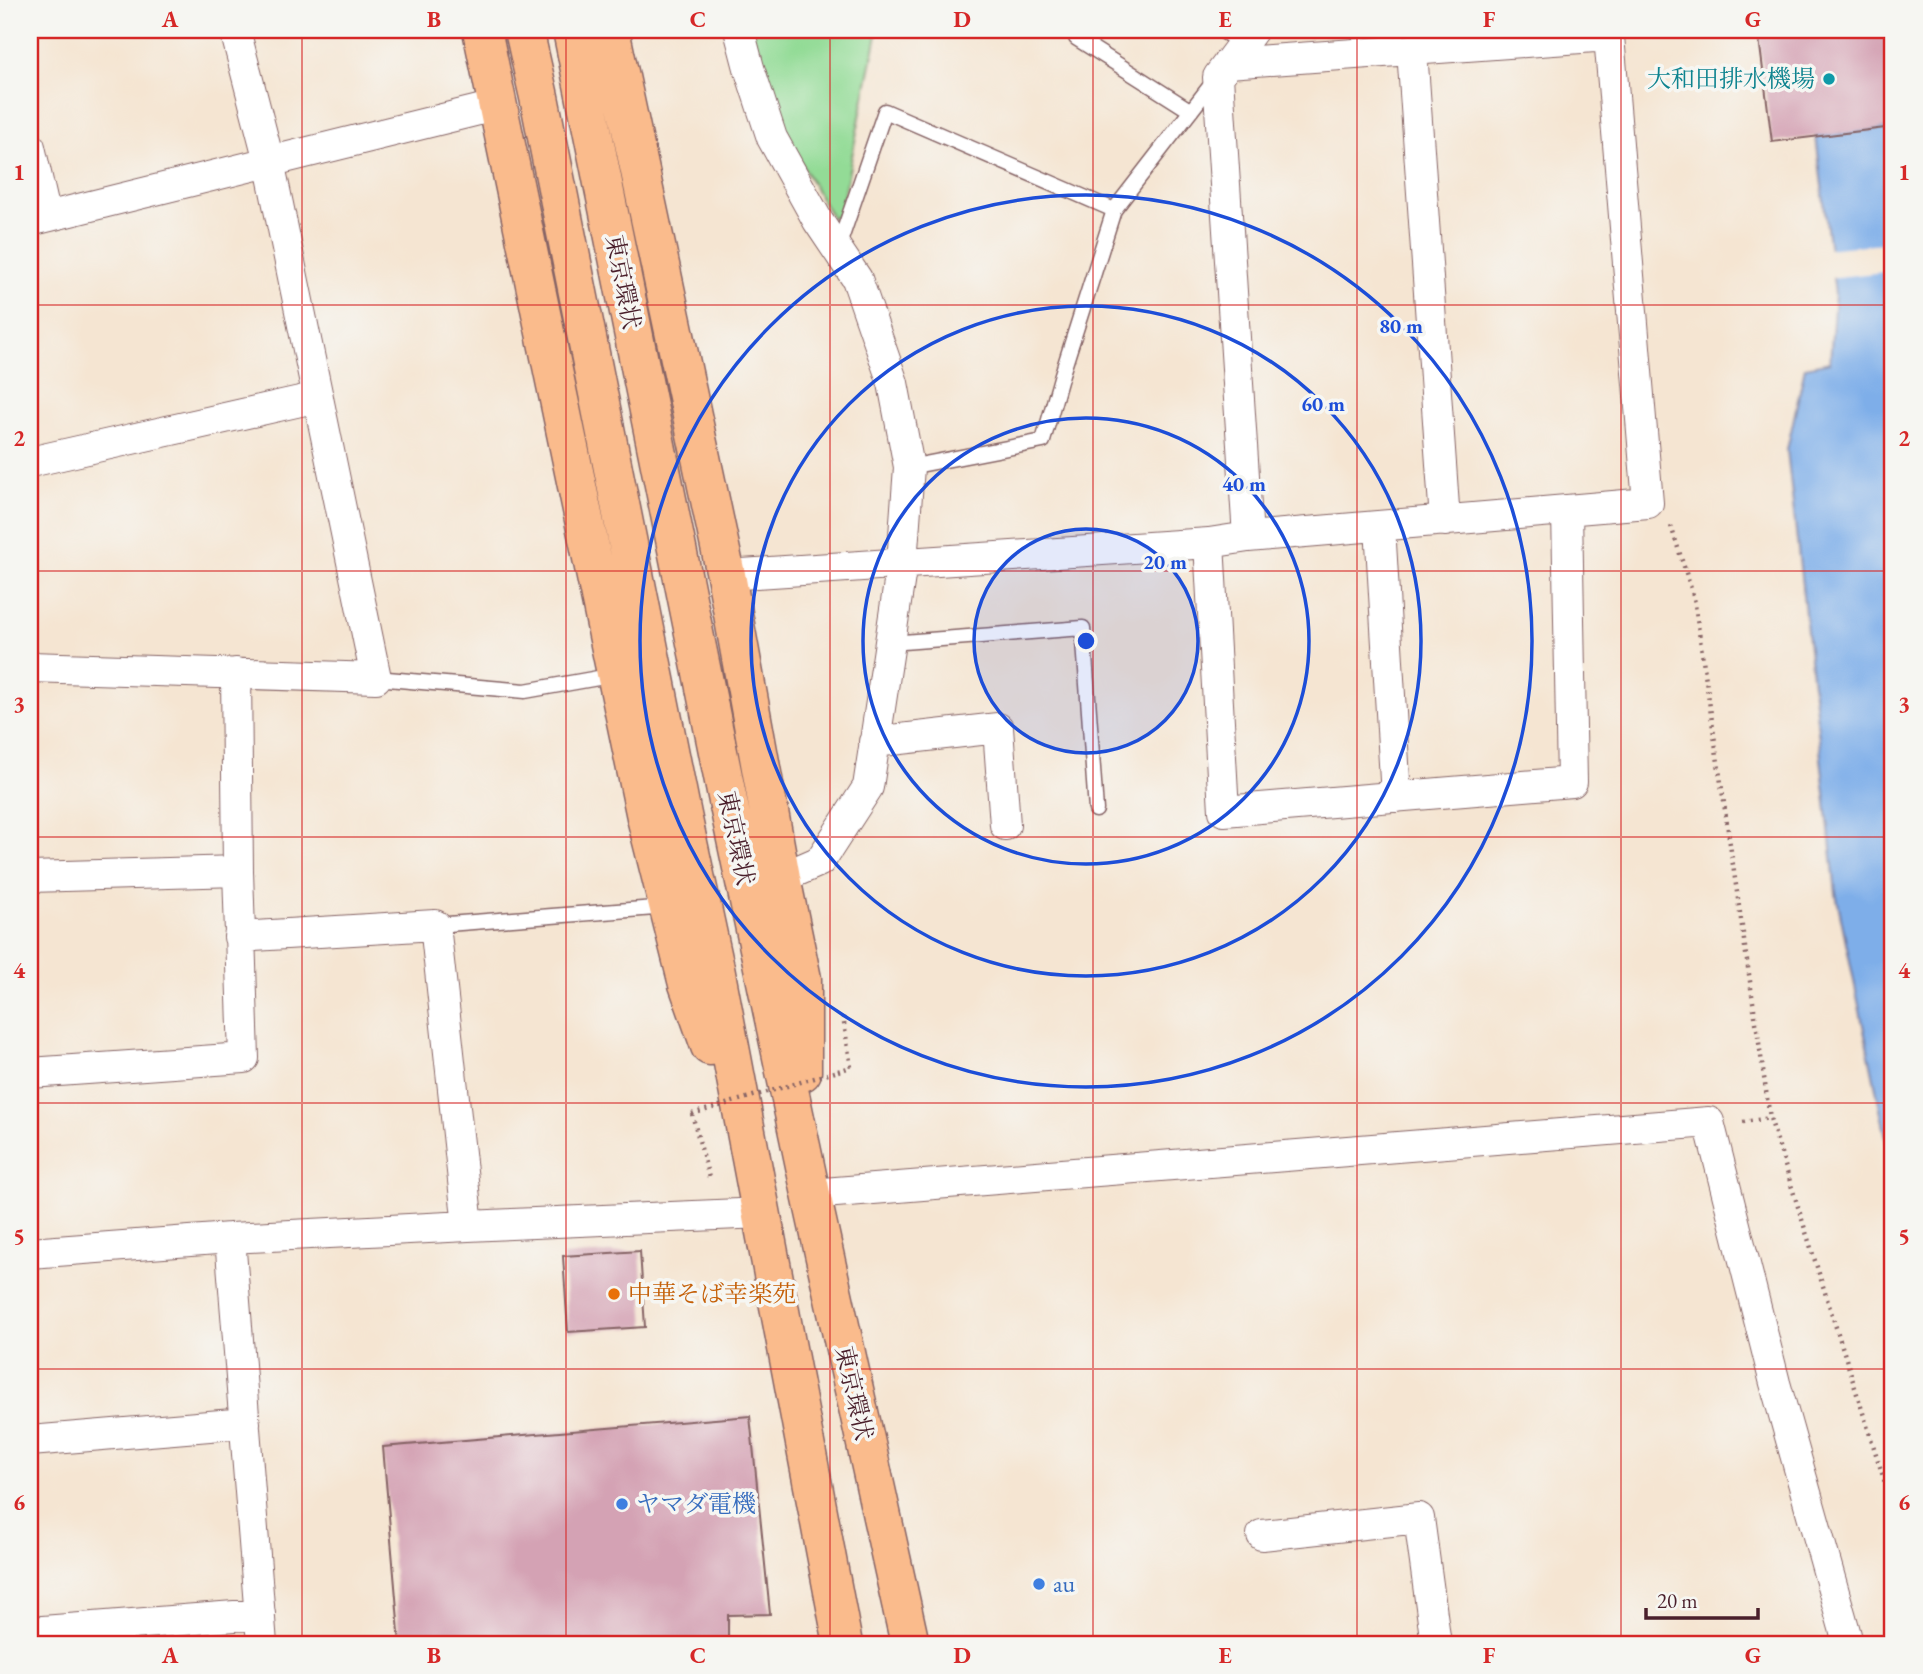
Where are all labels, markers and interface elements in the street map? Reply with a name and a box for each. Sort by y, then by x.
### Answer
text: A [161,4,179,34]
text: B [427,4,441,34]
text: C [690,4,706,34]
text: D [953,4,971,34]
text: E [1218,4,1232,34]
text: F [1483,4,1496,34]
text: G [1745,4,1761,34]
place label: 大和田排水機場 [1647,63,1815,94]
marker: 大和田排水機場 [1821,71,1837,87]
text: 1 [13,157,25,187]
text: 1 [1898,157,1910,187]
street label: 東京環状 [599,232,648,332]
text: 80 m [1379,312,1423,339]
text: 60 m [1301,390,1345,417]
text: 2 [13,423,25,453]
text: 2 [1898,423,1910,453]
text: 40 m [1222,470,1266,497]
text: 20 m [1143,548,1187,575]
centre of rings [1074,629,1098,653]
text: 3 [13,689,25,719]
text: 3 [1898,689,1910,719]
street label: 東京環状 [711,788,762,888]
text: 4 [13,955,26,985]
text: 4 [1898,955,1911,985]
text: 5 [13,1221,25,1251]
text: 5 [1898,1221,1910,1251]
place label: 中華そば幸楽苑 [628,1278,796,1309]
marker: 中華そば幸楽苑 [606,1286,622,1302]
street label: 東京環状 [829,1343,880,1443]
text: 6 [13,1487,25,1517]
text: 6 [1898,1487,1910,1517]
place label: ヤマダ電機 [636,1488,756,1519]
marker: ヤマダ電機 [614,1496,630,1512]
place label: au [1053,1568,1076,1599]
marker: au [1031,1576,1047,1592]
scale bar [1646,1576,1758,1620]
text: 20 m [1657,1587,1698,1614]
text: A [161,1640,179,1670]
text: B [427,1640,441,1670]
text: C [690,1640,706,1670]
text: D [953,1640,971,1670]
text: E [1218,1640,1232,1670]
text: F [1483,1640,1496,1670]
text: G [1745,1640,1761,1670]

